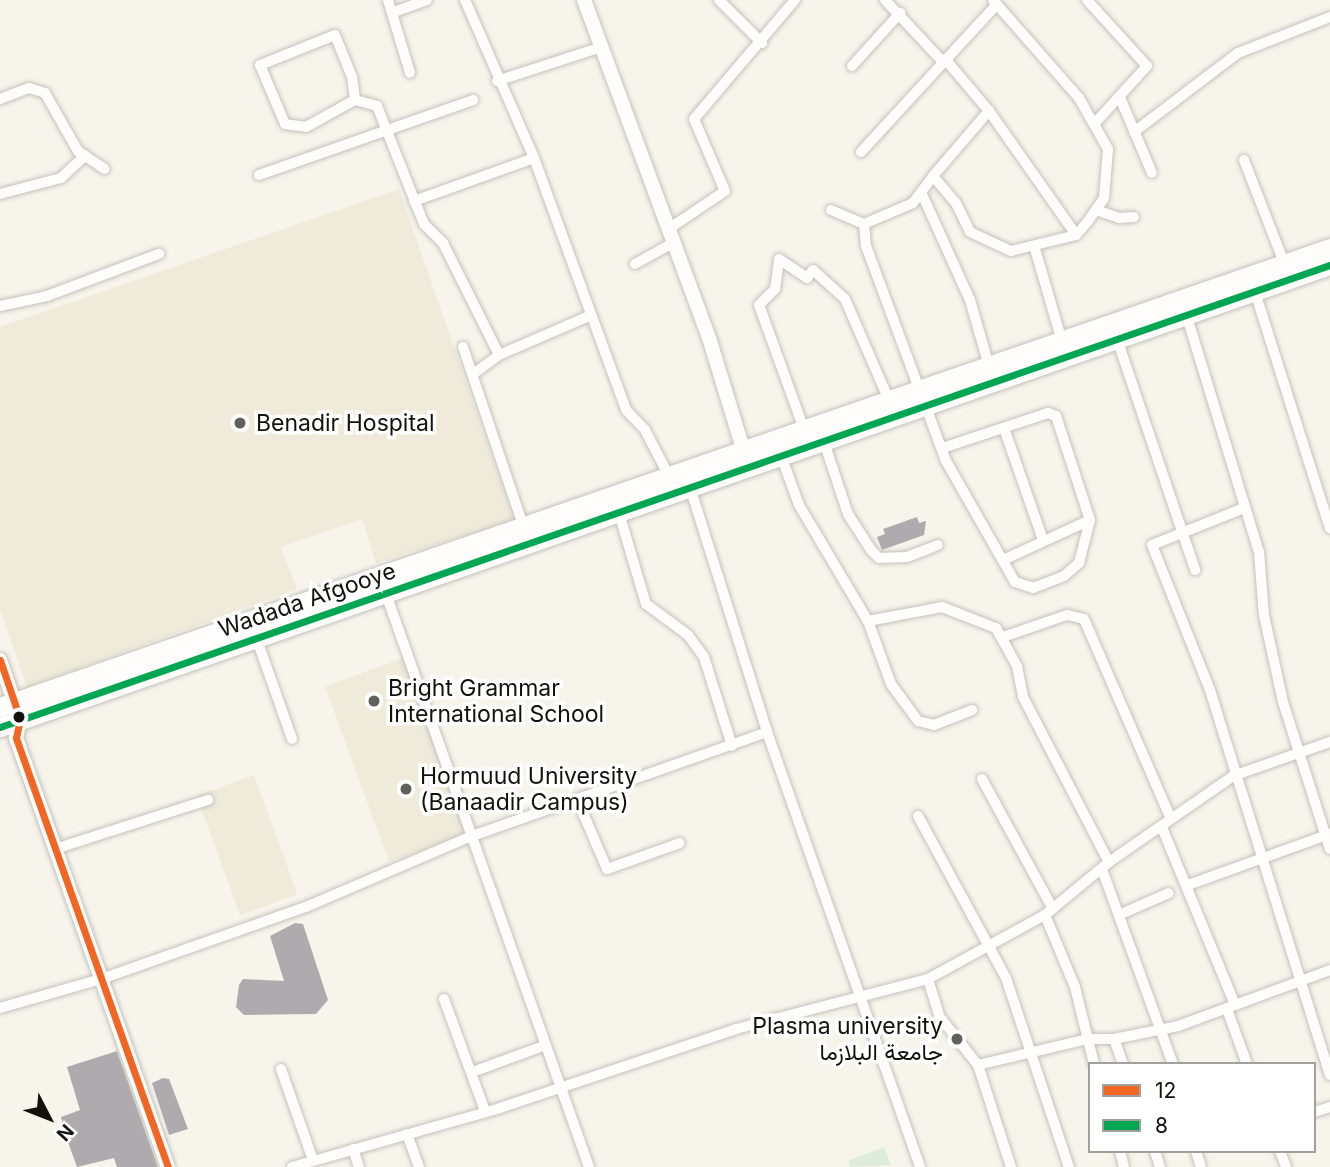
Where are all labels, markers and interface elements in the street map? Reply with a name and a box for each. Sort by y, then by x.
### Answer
place label: Benadir Hospital [256,409,435,437]
marker: Benadir Hospital [230,413,250,433]
street label: Wadada Afgooye [215,557,399,643]
place label: Bright Grammar International School [388,674,604,728]
marker: Bright Grammar International School [366,693,382,709]
unlabelled marker [12,710,26,724]
place label: Hormuud University (Banaadir Campus) [420,762,637,816]
marker: Hormuud University (Banaadir Campus) [398,781,414,797]
place label: Plasma university جامعة البلازما [752,1012,943,1066]
marker: Plasma university جامعة البلازما [949,1031,965,1047]
legend [1088,1062,1316,1153]
text: 12 [1155,1078,1176,1103]
north arrow [14,1083,84,1153]
text: 8 [1155,1113,1168,1138]
text: N [52,1119,78,1145]

